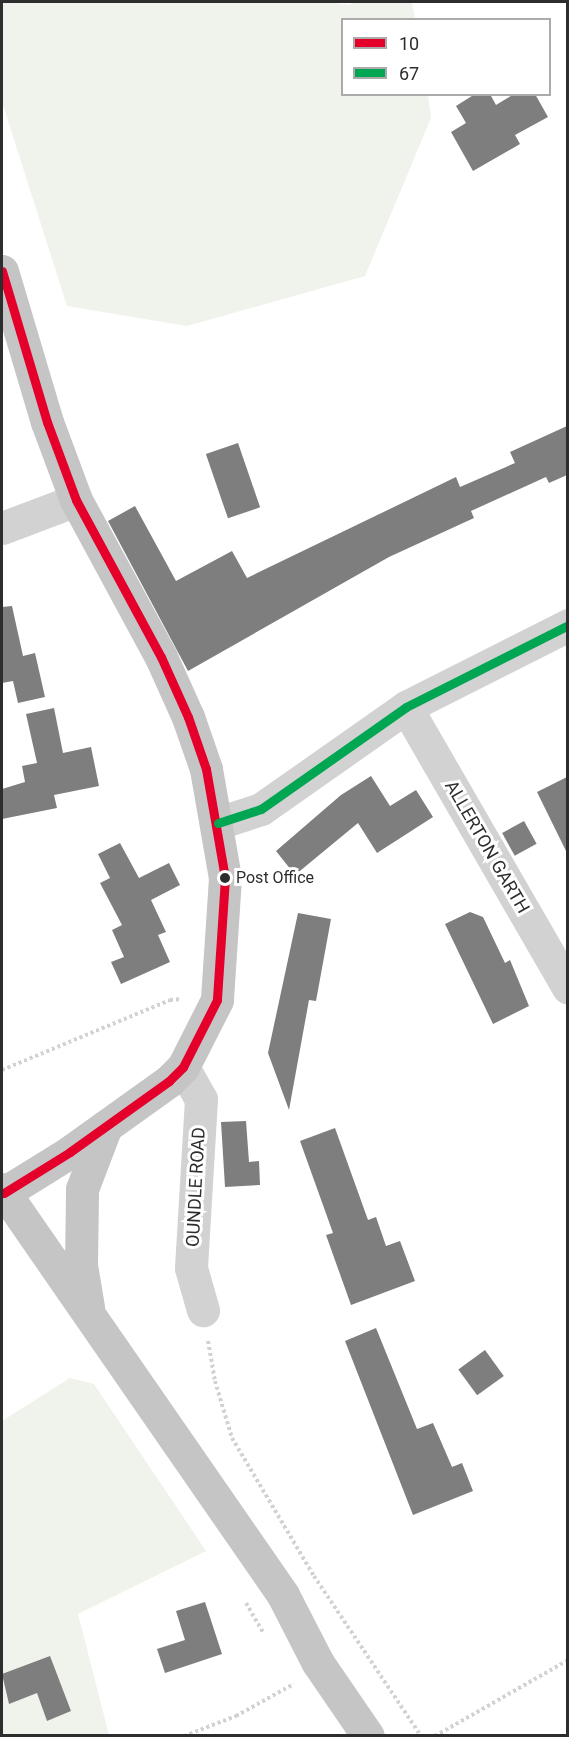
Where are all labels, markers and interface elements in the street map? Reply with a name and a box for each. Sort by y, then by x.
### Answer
legend [341,18,551,96]
text: 10 [399,33,419,54]
text: 67 [399,63,419,84]
street label: ALLERTON GARTH [440,777,534,917]
place label: Post Office [236,868,314,888]
marker: Post Office [219,872,231,884]
street label: OUNDLE ROAD [182,1127,210,1247]

